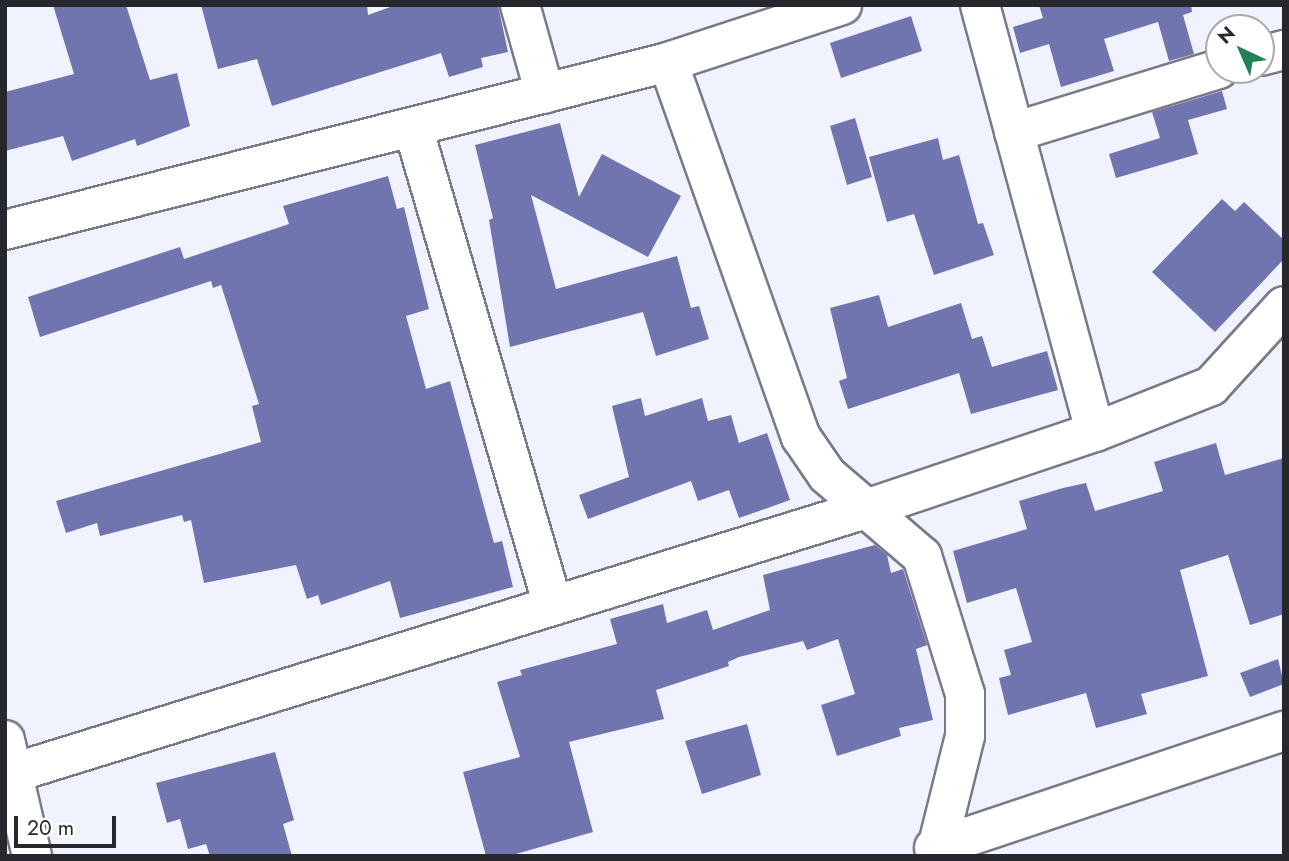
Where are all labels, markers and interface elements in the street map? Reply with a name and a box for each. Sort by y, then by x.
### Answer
north arrow [1205,14,1275,84]
text: N [1212,20,1241,50]
scale bar [18,802,119,846]
text: 20 m [27,813,74,843]

